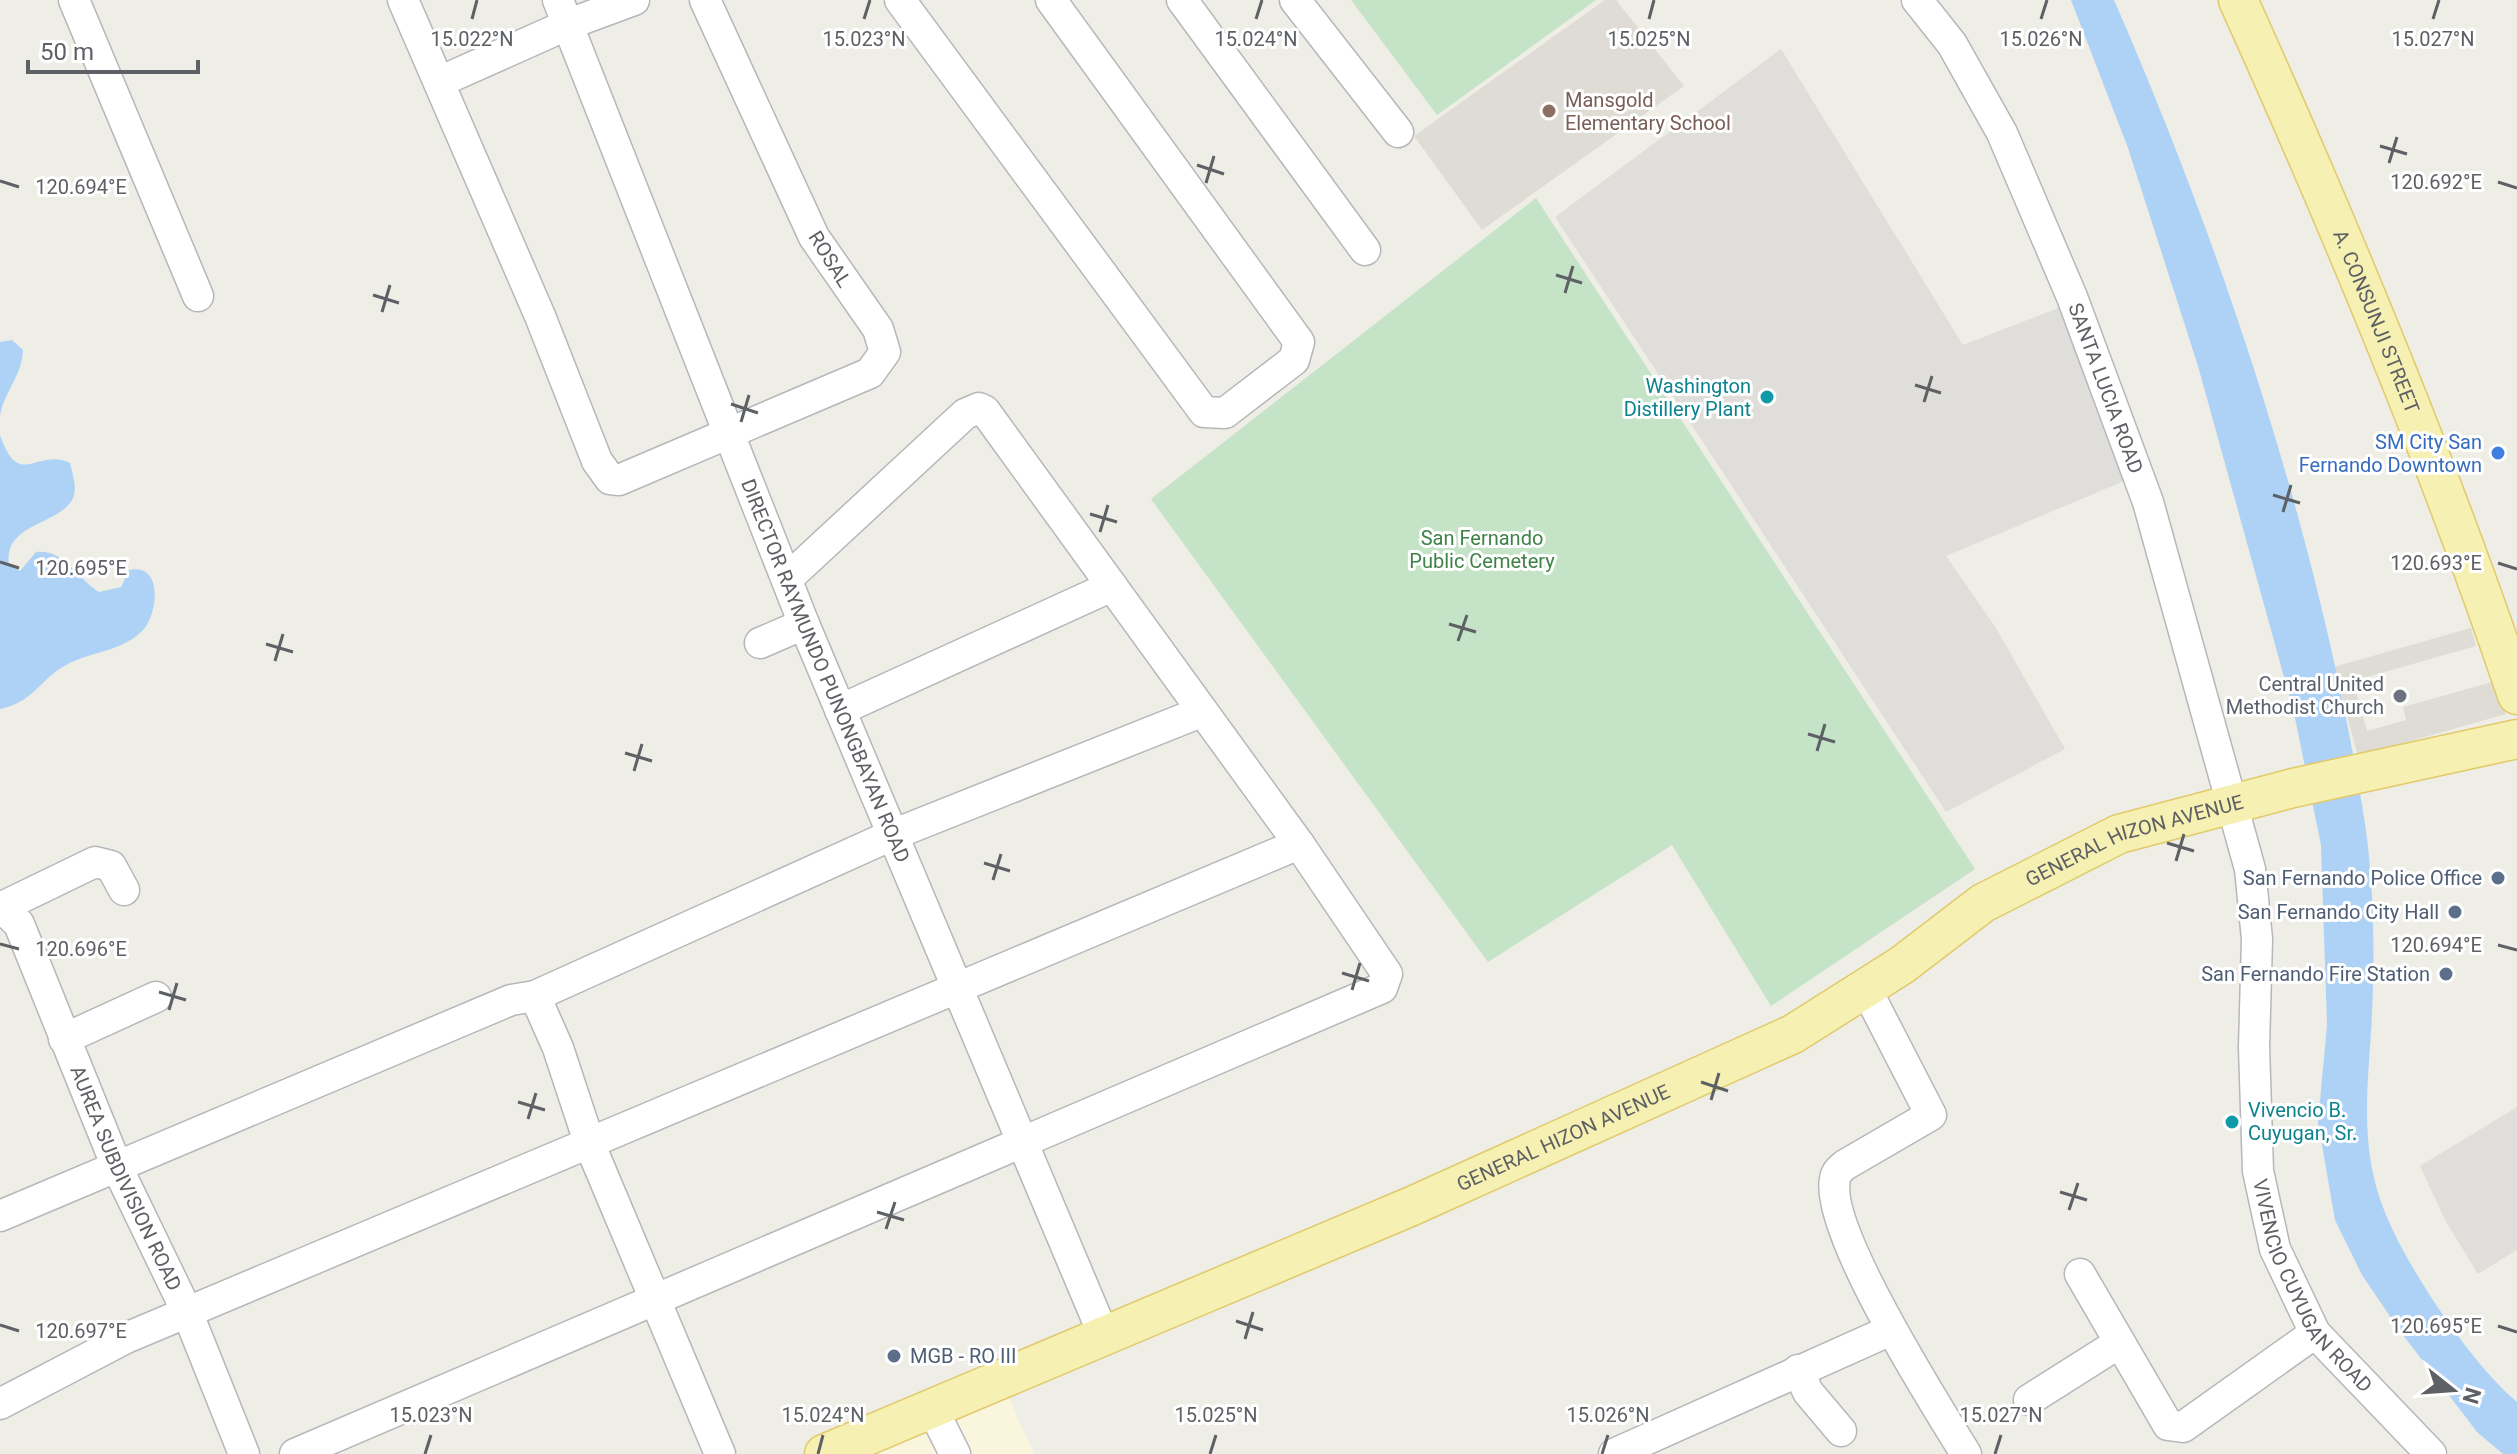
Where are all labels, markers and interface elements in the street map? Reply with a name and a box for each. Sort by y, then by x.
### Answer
scale bar [28,24,198,74]
text: 15.022°N [430,27,514,51]
text: 15.023°N [822,27,906,51]
text: 15.024°N [1214,27,1298,51]
text: 15.025°N [1607,27,1691,51]
text: 15.026°N [1999,27,2083,51]
text: 15.027°N [2391,27,2475,51]
text: 50 m [40,38,94,66]
place label: Mansgold Elementary School [1565,88,1731,135]
marker: Mansgold Elementary School [1540,102,1558,120]
text: 120.692°E [2390,170,2482,194]
text: 120.694°E [35,175,127,199]
street label: ROSAL [803,226,857,292]
street label: A. CONSUNJI STREET [2328,226,2425,417]
street label: SANTA LUCIA ROAD [2063,300,2148,477]
place label: Washington Distillery Plant [1624,374,1751,421]
marker: Washington Distillery Plant [1758,388,1776,406]
place label: SM City San Fernando Downtown [2299,430,2482,477]
marker: SM City San Fernando Downtown [2489,444,2507,462]
street label: DIRECTOR RAYMUNDO PUNONGBAYAN ROAD [736,475,915,866]
park label: San Fernando Public Cemetery [1409,526,1555,573]
text: 120.693°E [2390,551,2482,575]
text: 120.695°E [35,556,127,580]
place label: Central United Methodist Church [2226,672,2384,719]
marker: Central United Methodist Church [2391,687,2409,705]
street label: GENERAL HIZON AVENUE [2021,790,2246,891]
place label: San Fernando Police Office [2243,866,2482,890]
marker: San Fernando Police Office [2489,869,2507,887]
place label: San Fernando City Hall [2238,900,2439,924]
marker: San Fernando City Hall [2446,903,2464,921]
text: 120.694°E [2390,933,2482,957]
text: 120.696°E [35,937,127,961]
place label: San Fernando Fire Station [2201,962,2430,986]
marker: San Fernando Fire Station [2437,965,2455,983]
street label: AUREA SUBDIVISION ROAD [65,1062,187,1295]
street label: GENERAL HIZON AVENUE [1453,1079,1673,1196]
place label: Vivencio B. Cuyugan, Sr. [2248,1098,2357,1145]
marker: Vivencio B. Cuyugan, Sr. [2223,1113,2241,1131]
street label: VIVENCIO CUYUGAN ROAD [2248,1177,2377,1397]
text: 120.695°E [2390,1314,2482,1338]
text: 120.697°E [35,1319,127,1343]
place label: MGB - RO III [910,1344,1016,1368]
marker: MGB - RO III [885,1347,903,1365]
north arrow [2413,1350,2493,1430]
text: N [2457,1385,2486,1407]
text: 15.023°N [389,1403,473,1427]
text: 15.024°N [781,1403,865,1427]
text: 15.025°N [1174,1403,1258,1427]
text: 15.026°N [1566,1403,1650,1427]
text: 15.027°N [1959,1403,2043,1427]

